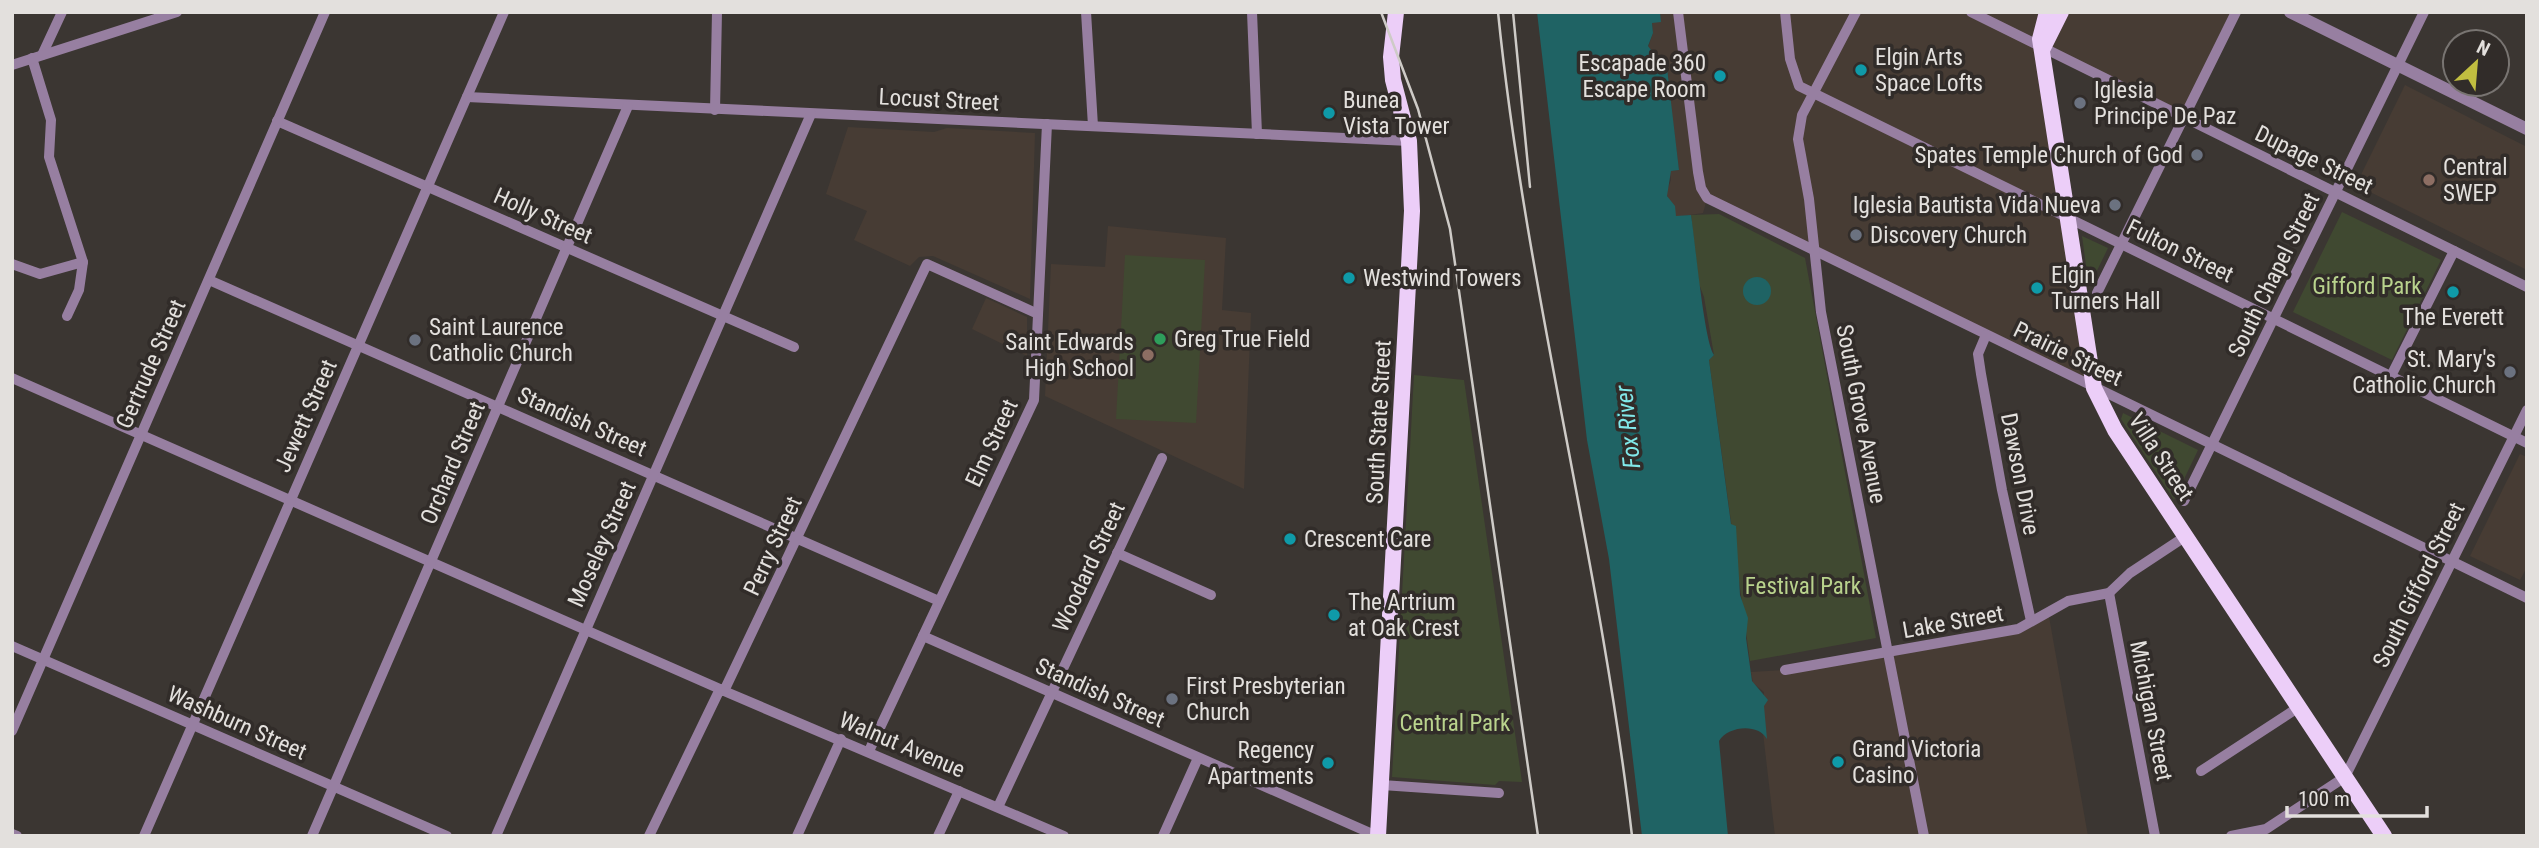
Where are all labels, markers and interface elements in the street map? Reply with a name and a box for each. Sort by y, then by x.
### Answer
north arrow [2441,28,2511,98]
text: N [2473,35,2494,61]
place label: Elgin Arts Space Lofts [1875,44,1983,97]
place label: Escapade 360 Escape Room [1579,50,1706,103]
marker: Elgin Arts Space Lofts [1853,62,1869,78]
marker: Escapade 360 Escape Room [1712,68,1728,84]
place label: Iglesia Principe De Paz [2094,77,2236,130]
street label: Locust Street [878,83,1000,117]
place label: Bunea Vista Tower [1343,87,1449,140]
marker: Iglesia Principe De Paz [2072,95,2088,111]
marker: Bunea Vista Tower [1321,105,1337,121]
street label: Dupage Street [2251,120,2377,200]
place label: Spates Temple Church of God [1914,142,2183,169]
marker: Spates Temple Church of God [2189,147,2205,163]
place label: Central SWEP [2443,154,2508,207]
marker: Central SWEP [2421,172,2437,188]
street label: Holly Street [489,182,597,250]
street label: South Chapel Street [2223,188,2325,362]
place label: Iglesia Bautista Vida Nueva [1853,192,2101,219]
marker: Iglesia Bautista Vida Nueva [2107,197,2123,213]
street label: Fulton Street [2122,214,2238,288]
place label: Discovery Church [1870,222,2027,249]
marker: Discovery Church [1848,227,1864,243]
place label: Elgin Turners Hall [2051,262,2161,315]
place label: Westwind Towers [1363,265,1521,292]
marker: Westwind Towers [1341,270,1357,286]
park label: Gifford Park [2312,273,2422,300]
marker: Elgin Turners Hall [2029,280,2045,296]
marker: The Everett [2445,284,2461,300]
street label: Gertrude Street [111,295,191,433]
place label: The Everett [2402,304,2504,331]
place label: Saint Laurence Catholic Church [429,314,573,367]
street label: Prairie Street [2009,316,2127,392]
street label: South Grove Avenue [1830,322,1892,506]
place label: Greg True Field [1174,326,1310,353]
place label: Saint Edwards High School [1005,329,1134,382]
marker: Greg True Field [1152,331,1168,347]
marker: Saint Laurence Catholic Church [407,332,423,348]
street label: South State Street [1361,339,1397,505]
place label: St. Mary's Catholic Church [2352,346,2496,399]
marker: Saint Edwards High School [1140,347,1156,363]
street label: Jewett Street [269,356,343,476]
marker: St. Mary's Catholic Church [2502,364,2518,380]
street label: Standish Street [513,382,651,462]
water label: Fox River [1610,383,1646,470]
street label: Elm Street [960,395,1024,491]
street label: Orchard Street [415,398,491,528]
street label: Villa Street [2123,408,2199,506]
street label: Dawson Drive [1995,411,2045,537]
street label: Moseley Street [562,477,642,611]
street label: Perry Street [738,492,808,600]
street label: Woodard Street [1047,498,1131,636]
street label: South Gifford Street [2367,498,2471,672]
place label: Crescent Care [1304,526,1431,553]
marker: Crescent Care [1282,531,1298,547]
park label: Festival Park [1745,573,1862,600]
place label: The Artrium at Oak Crest [1348,589,1460,642]
street label: Lake Street [1900,600,2006,644]
marker: The Artrium at Oak Crest [1326,607,1342,623]
street label: Michigan Street [2124,639,2178,783]
street label: Standish Street [1031,653,1169,733]
place label: First Presbyterian Church [1186,673,1346,726]
street label: Washburn Street [163,680,311,766]
marker: First Presbyterian Church [1164,691,1180,707]
street label: Walnut Avenue [835,706,969,784]
park label: Central Park [1400,710,1511,737]
place label: Grand Victoria Casino [1852,736,1981,789]
place label: Regency Apartments [1207,737,1314,790]
marker: Grand Victoria Casino [1830,754,1846,770]
marker: Regency Apartments [1320,755,1336,771]
scale bar [2287,774,2427,818]
text: 100 m [2298,787,2350,811]

